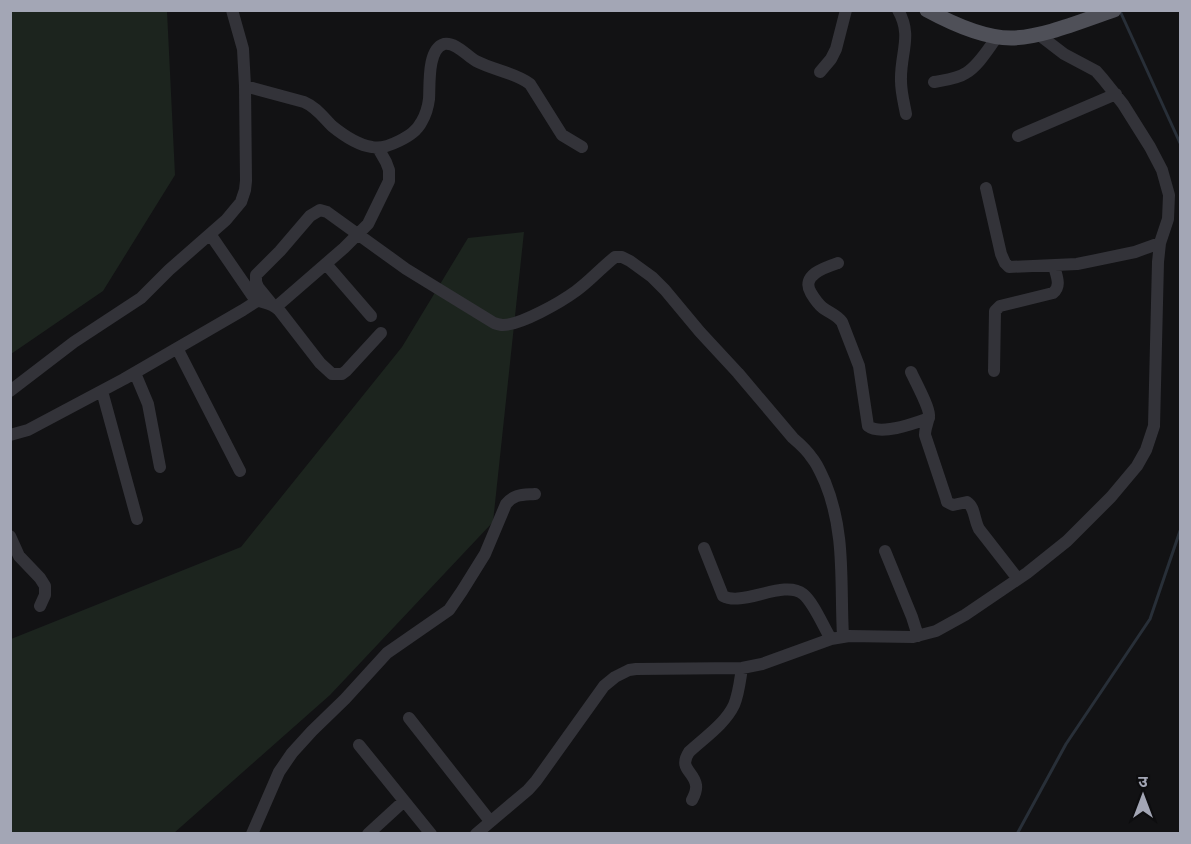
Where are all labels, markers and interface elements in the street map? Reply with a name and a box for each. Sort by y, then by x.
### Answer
north arrow [1113,766,1173,826]
text: उ [1138,770,1148,792]

